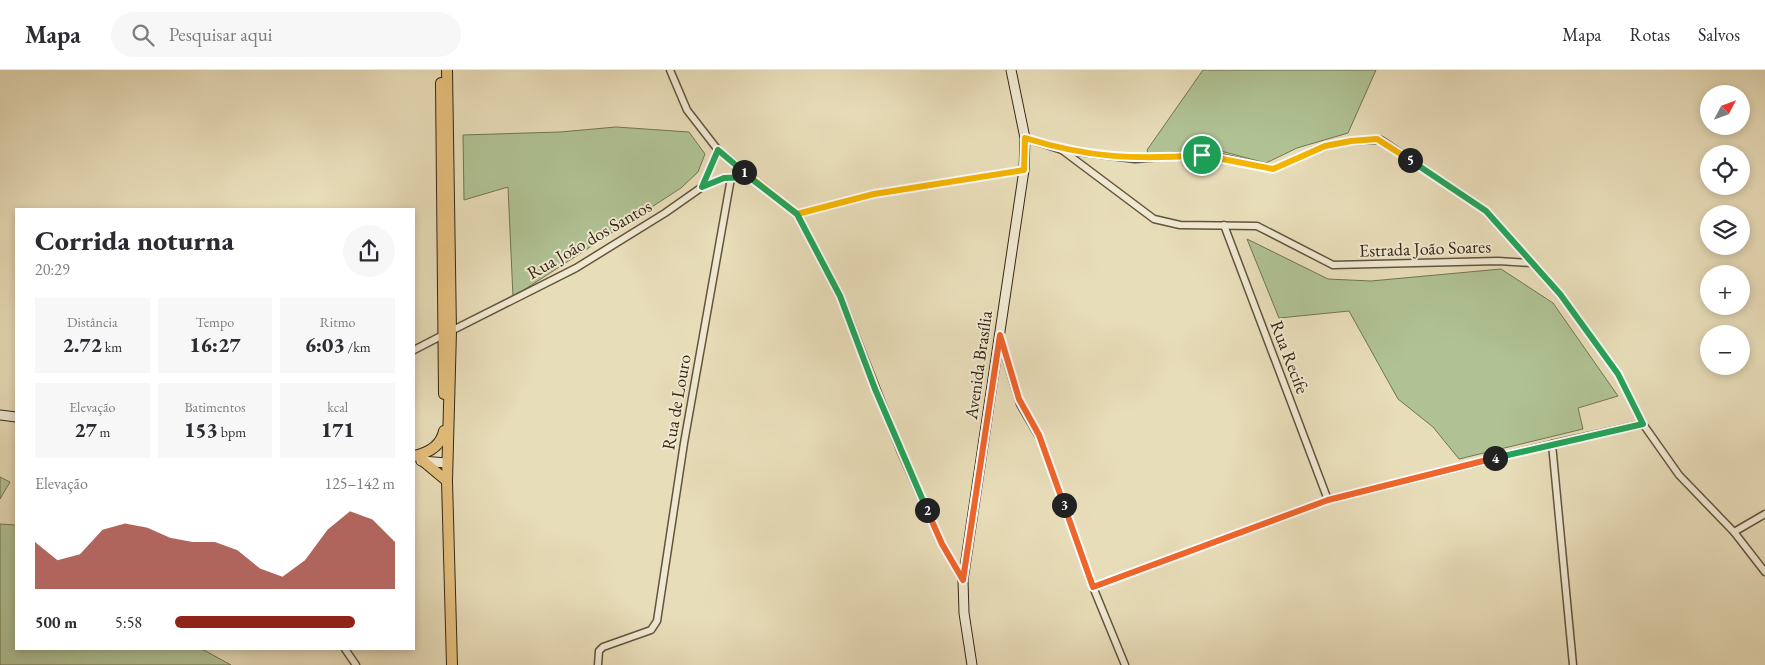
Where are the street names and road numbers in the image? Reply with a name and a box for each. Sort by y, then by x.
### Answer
street label: Rua João dos Santos [522,194,656,284]
street label: Estrada João Soares [1359,234,1492,262]
street label: Avenida Brasília [959,308,997,422]
street label: Rua Recife [1266,317,1314,397]
street label: Rua de Louro [656,352,696,452]

